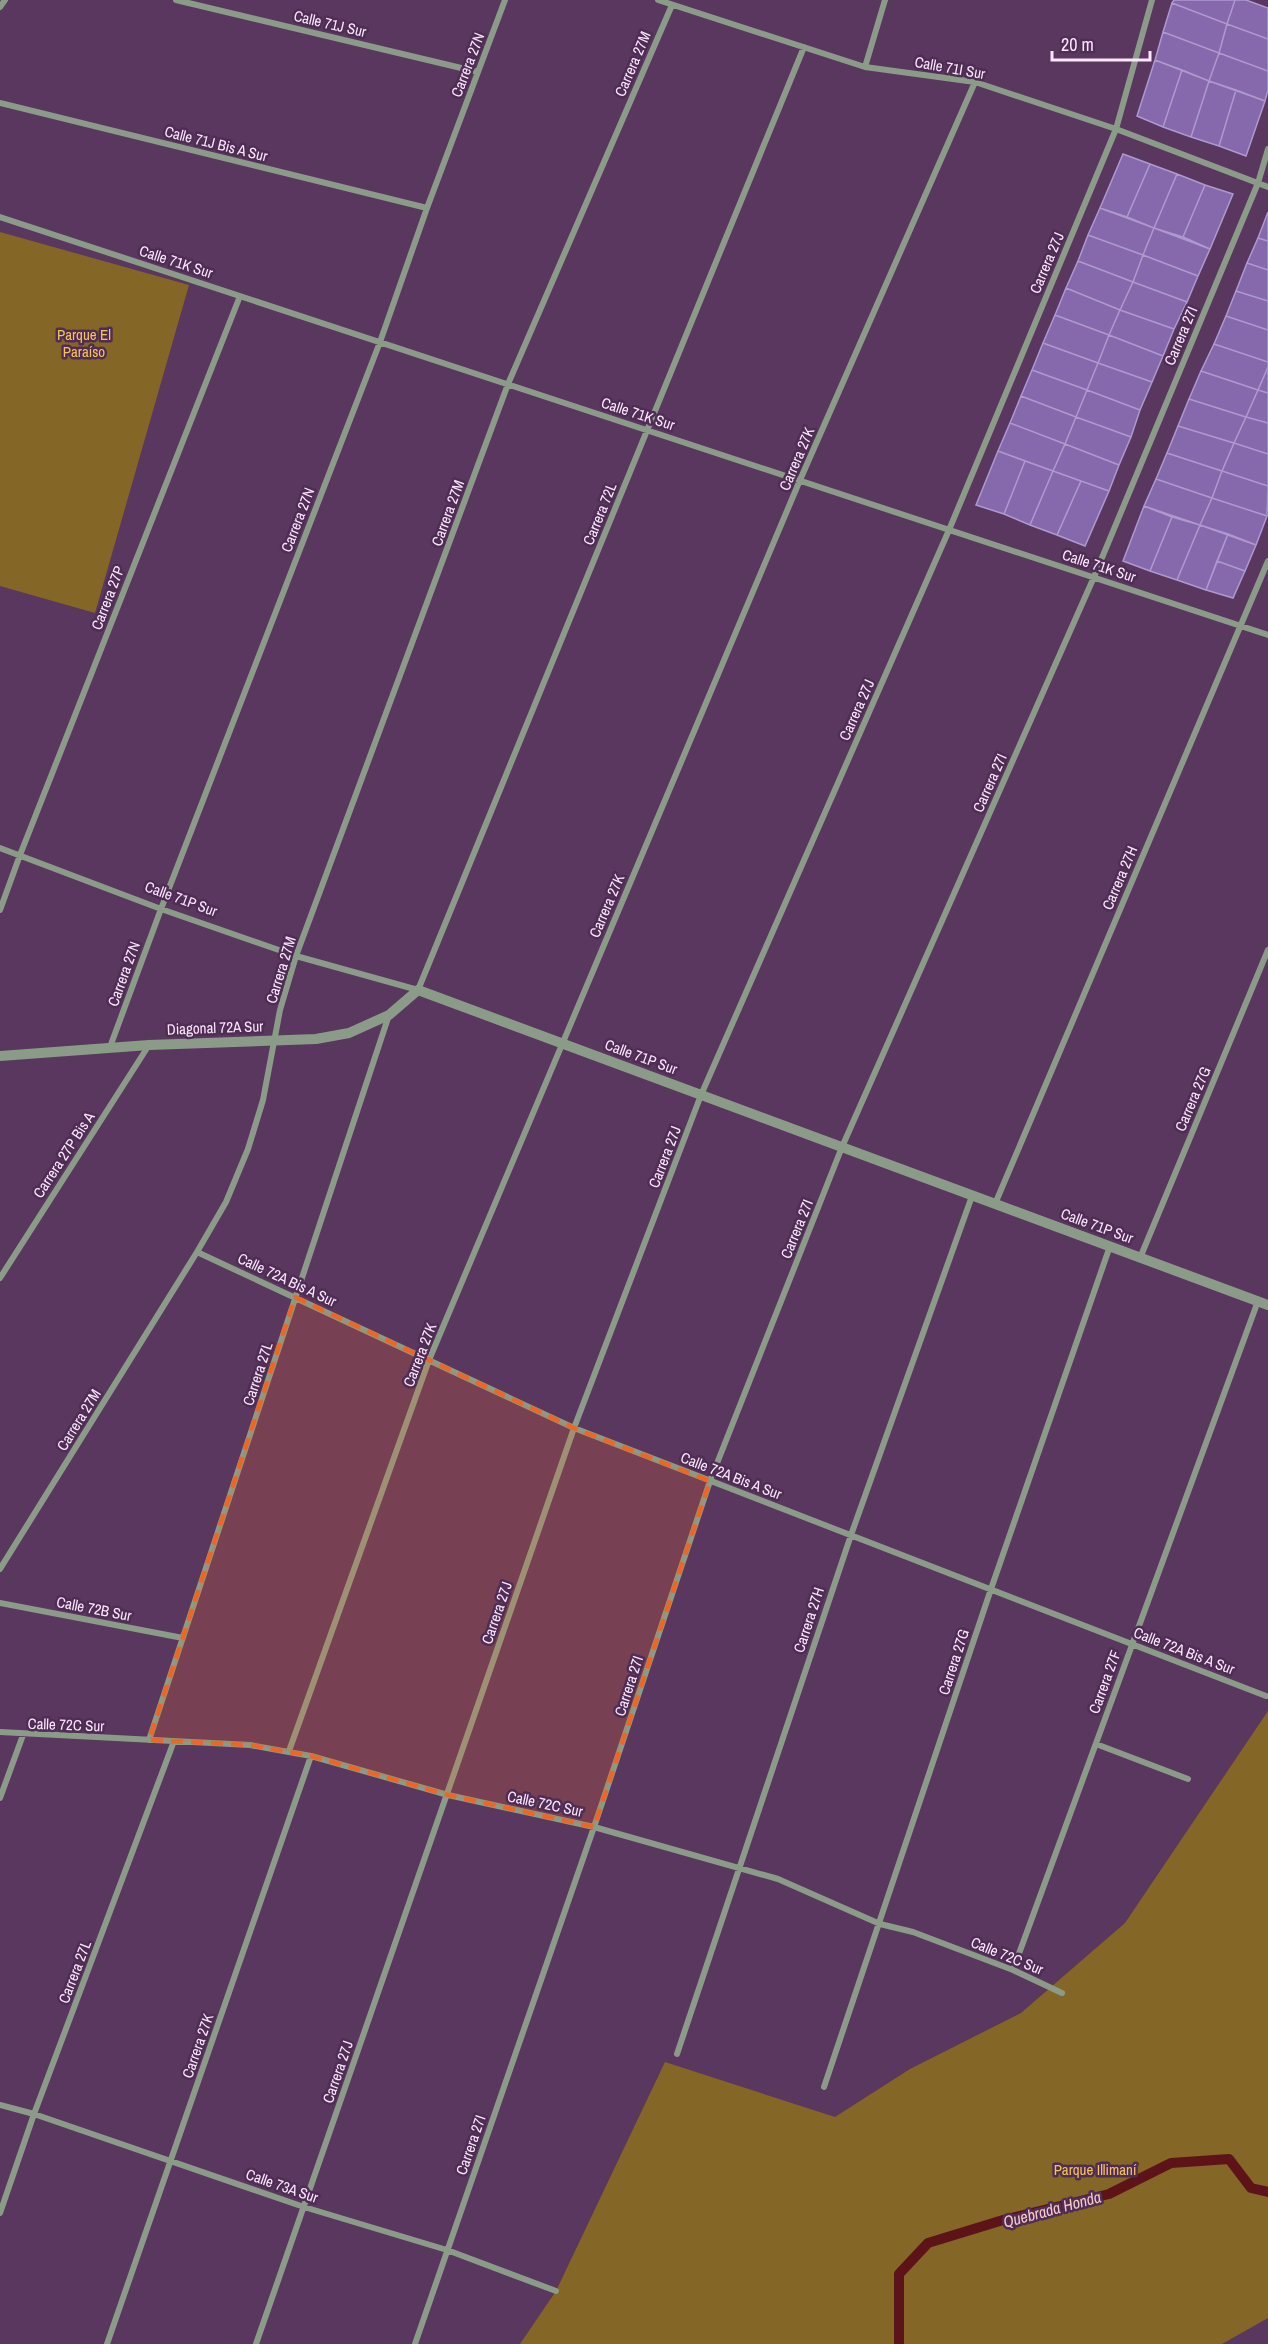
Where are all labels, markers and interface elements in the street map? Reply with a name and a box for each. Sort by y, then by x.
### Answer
street label: Calle 71J Sur [292,5,368,42]
scale bar [1052,24,1150,62]
street label: Carrera 27M [609,28,656,100]
street label: Carrera 27N [446,29,489,100]
text: 20 m [1061,32,1094,57]
street label: Calle 71I Sur [913,51,987,84]
street label: Calle 71J Bis A Sur [162,121,270,166]
street label: Carrera 27J [1024,229,1069,297]
street label: Calle 71K Sur [137,240,215,283]
street label: Carrera 27I [1159,303,1202,369]
park label: Parque El Paraíso [57,324,111,362]
street label: Calle 71K Sur [599,392,677,435]
street label: Carrera 27K [774,423,820,494]
street label: Carrera 27M [426,477,469,549]
street label: Carrera 72L [578,479,622,548]
street label: Carrera 27N [276,484,319,555]
street label: Calle 71K Sur [1060,544,1138,587]
street label: Carrera 27P [86,563,129,633]
street label: Carrera 27J [834,676,879,744]
street label: Carrera 27I [967,750,1012,815]
street label: Carrera 27H [1097,843,1142,913]
street label: Carrera 27K [584,870,630,941]
street label: Calle 71P Sur [142,876,220,921]
street label: Carrera 27M [260,934,301,1006]
street label: Carrera 27N [102,938,145,1009]
street label: Diagonal 72A Sur [166,1015,264,1040]
street label: Calle 71P Sur [602,1034,680,1079]
street label: Carrera 27G [1170,1063,1216,1134]
street label: Carrera 27P Bis A [28,1107,100,1202]
street label: Carrera 27J [643,1123,686,1191]
street label: Carrera 27I [775,1196,818,1262]
street label: Calle 71P Sur [1058,1203,1136,1248]
street label: Calle 72A Bis A Sur [234,1247,340,1312]
street label: Carrera 27K [398,1319,442,1390]
street label: Carrera 27L [237,1339,278,1408]
street label: Carrera 27M [51,1385,106,1455]
street label: Calle 72A Bis A Sur [678,1447,785,1504]
street label: Carrera 27J [476,1579,517,1647]
street label: Carrera 27H [788,1584,829,1655]
street label: Calle 72B Sur [55,1591,133,1626]
street label: Calle 72A Bis A Sur [1131,1622,1238,1679]
street label: Carrera 27G [933,1626,974,1698]
street label: Carrera 27F [1083,1647,1126,1717]
street label: Carrera 27I [609,1653,648,1719]
street label: Calle 72C Sur [27,1713,105,1736]
street label: Calle 72C Sur [505,1785,585,1822]
street label: Calle 72C Sur [968,1931,1047,1980]
street label: Carrera 27L [53,1937,96,2006]
street label: Carrera 27K [177,2010,219,2081]
street label: Carrera 27J [317,2038,358,2106]
street label: Carrera 27I [450,2112,491,2178]
park label: Parque Illimaní [1054,2159,1137,2180]
street label: Calle 73A Sur [243,2163,321,2208]
water label: Quebrada Honda [1001,2185,1103,2233]

